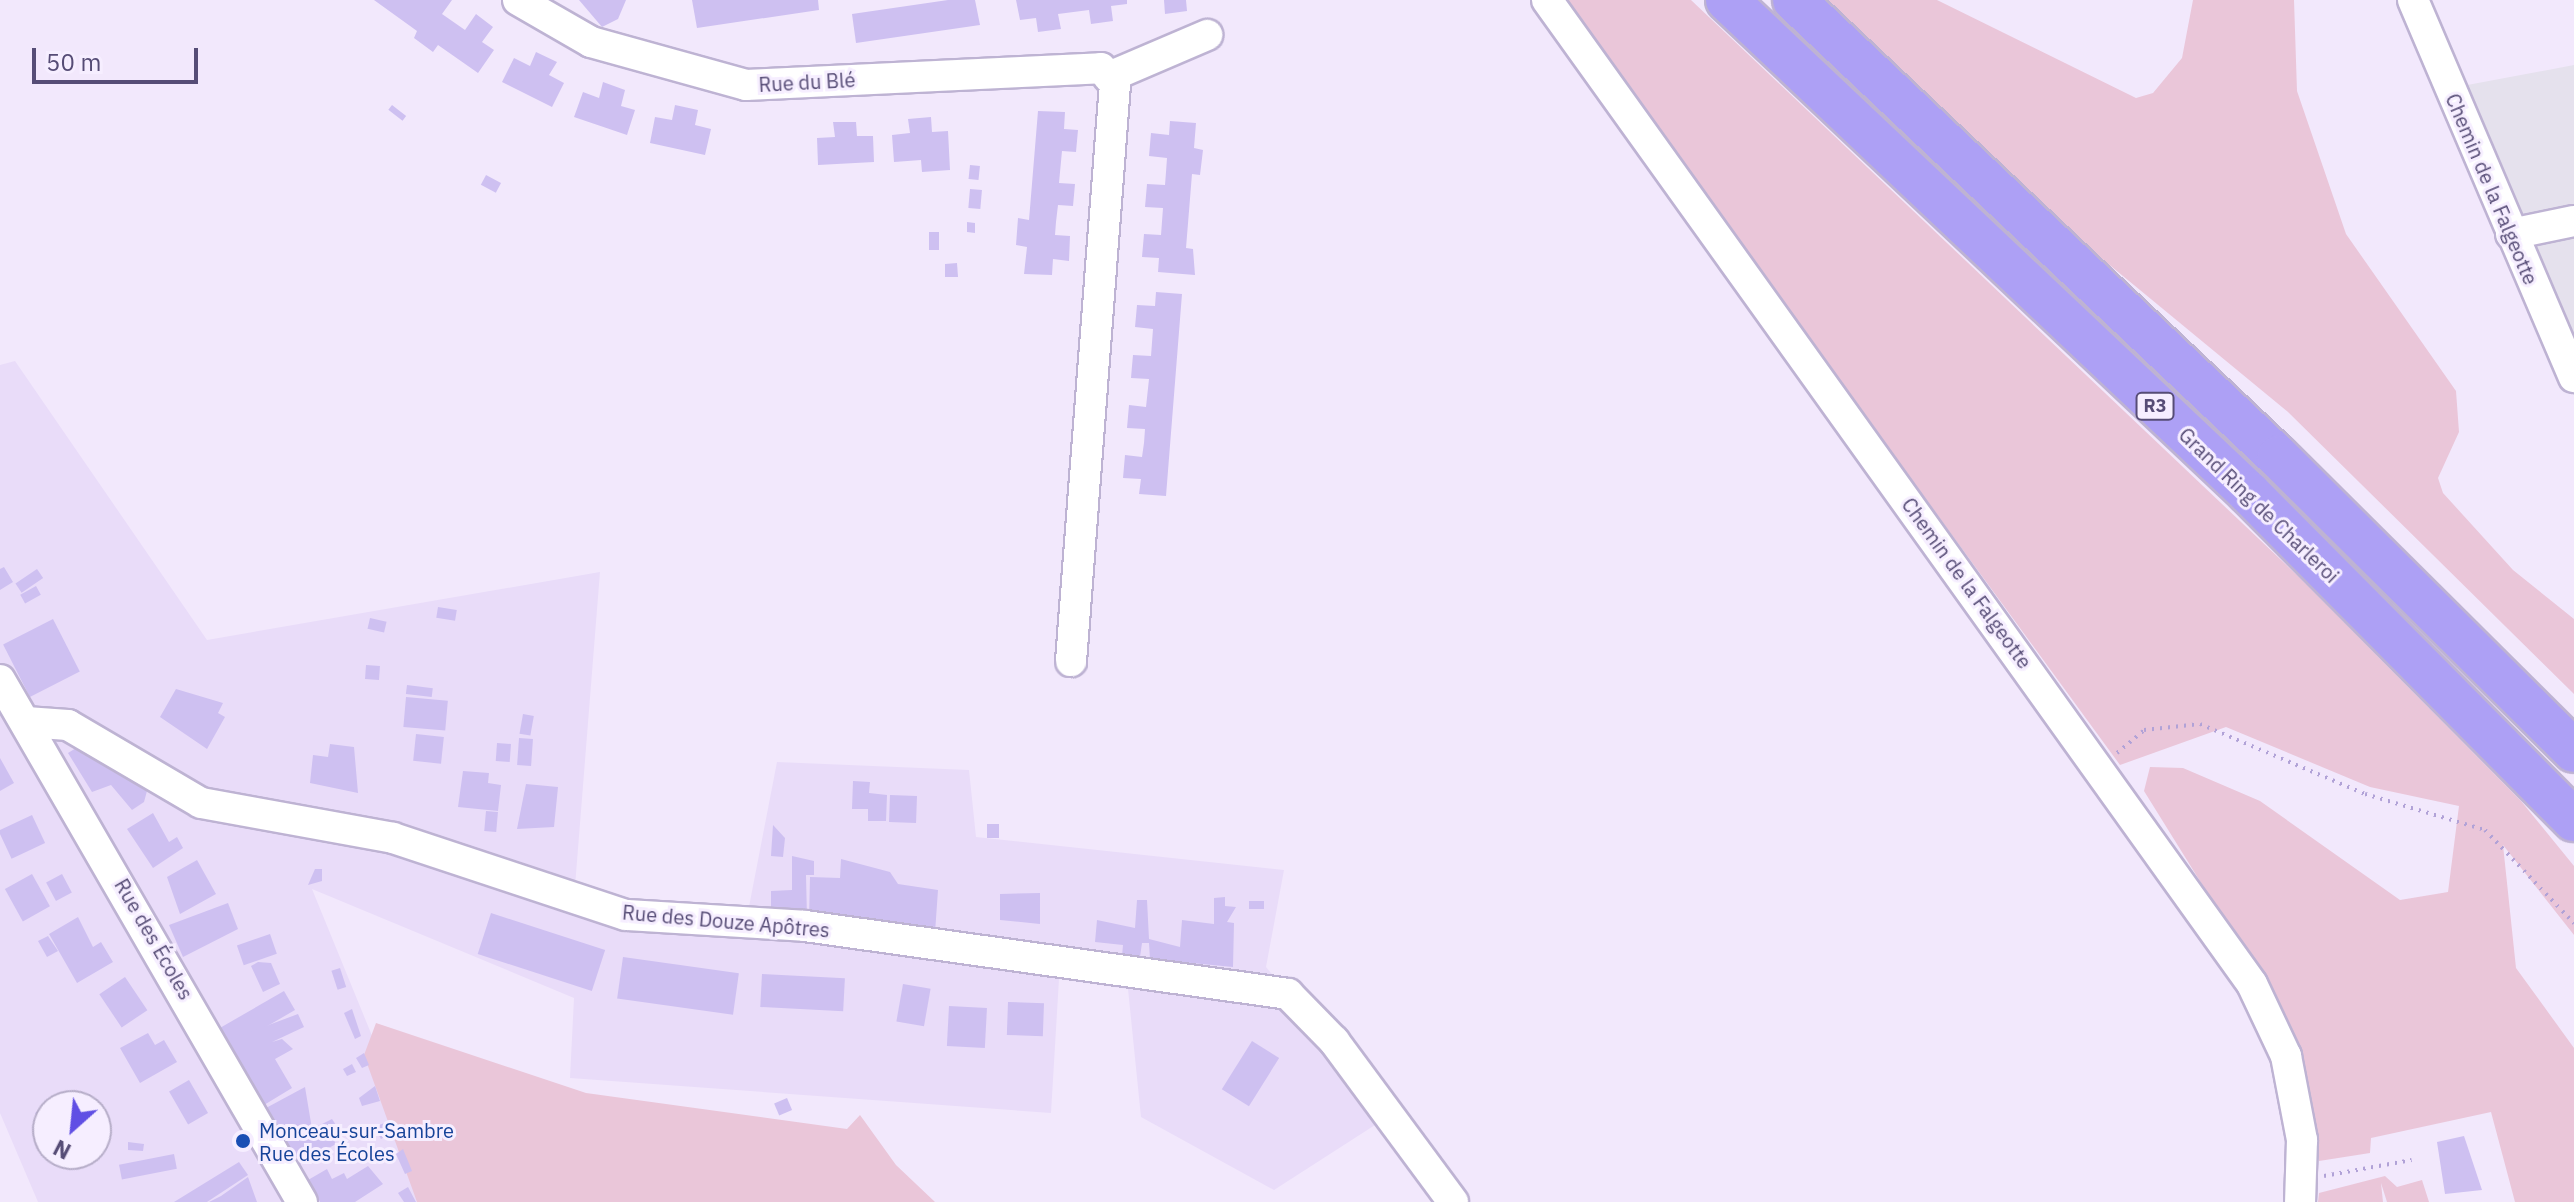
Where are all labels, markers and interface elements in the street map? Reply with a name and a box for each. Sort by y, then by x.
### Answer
scale bar [36,32,202,82]
text: 50 m [46,46,101,78]
street label: Rue du Blé [758,67,856,97]
street label: Chemin de la Falgeotte [2441,90,2543,288]
road number: R3 [2135,392,2175,420]
street label: Grand Ring de Charleroi [2174,422,2344,588]
street label: Chemin de la Falgeotte [1897,493,2037,673]
street label: Rue des Écoles [110,874,198,1004]
street label: Rue des Douze Apôtres [621,900,831,942]
north arrow [32,1090,112,1170]
place label: Monceau-sur-Sambre Rue des Écoles [259,1118,454,1165]
marker: Monceau-sur-Sambre Rue des Écoles [234,1132,252,1150]
text: N [48,1134,75,1167]

